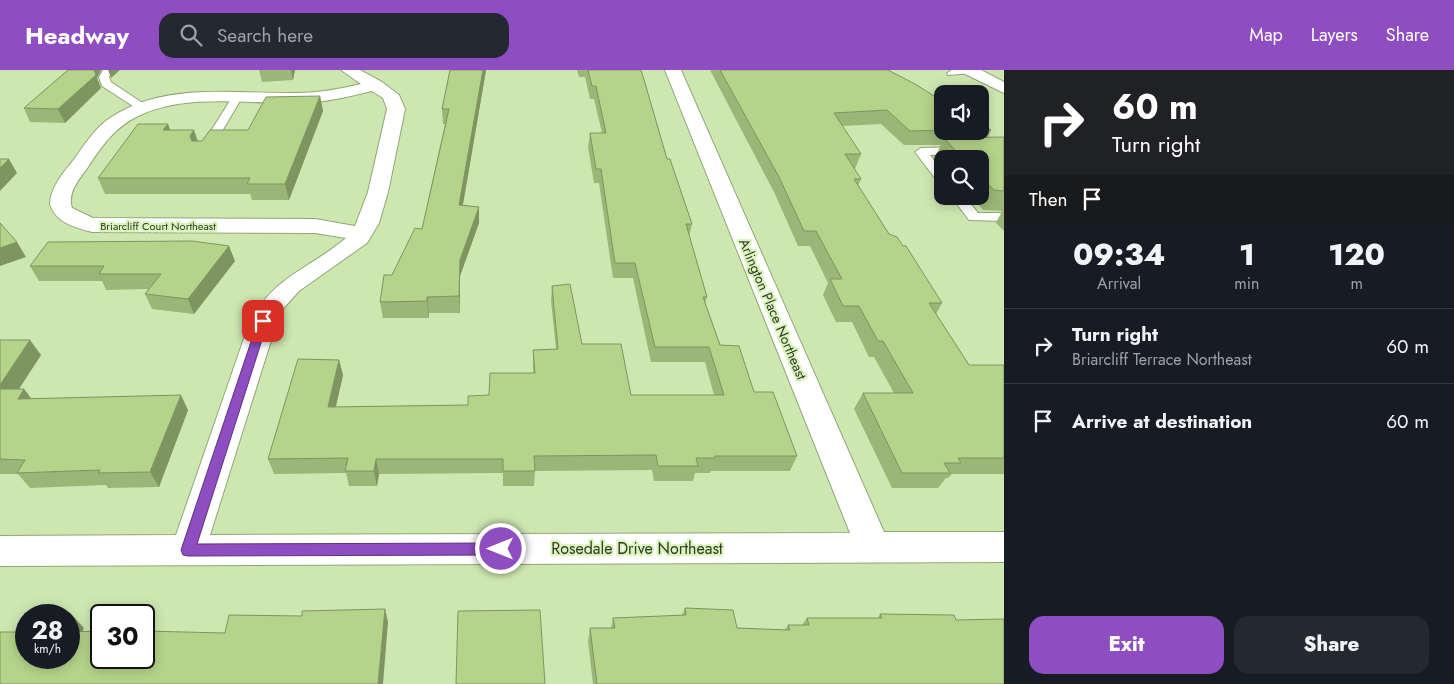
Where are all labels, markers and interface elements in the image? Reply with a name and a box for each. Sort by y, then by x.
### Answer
search box [159,13,509,58]
text: Headway [25,18,129,53]
icon: search [177,21,205,49]
text: Search here [217,22,313,49]
text: Map [1249,22,1283,48]
text: Layers [1311,22,1358,48]
text: Share [1386,22,1429,48]
text: 60 m [1112,82,1198,132]
map controls [934,85,989,205]
button: sound [934,85,989,140]
icon: right [1029,90,1094,155]
text: Turn right [1112,128,1200,160]
button: search [934,150,989,205]
icon: arrive [1078,185,1106,213]
text: Then [1029,186,1068,213]
street label: Briarcliff Court Northeast [100,218,216,234]
text: 09:34 [1073,233,1165,276]
text: 1 [1239,233,1255,276]
text: 120 [1328,233,1385,276]
street label: Arlington Place Northeast [734,235,812,383]
text: Arrival [1097,272,1141,295]
text: min [1234,272,1259,295]
text: m [1350,272,1363,295]
pin [242,300,284,342]
icon: arrive [249,307,277,335]
text: Turn right [1072,321,1158,348]
icon: right [1029,332,1057,360]
text: 60 m [1386,333,1429,360]
text: Briarcliff Terrace Northeast [1072,348,1252,371]
icon: arrive [1029,407,1057,435]
text: Arrive at destination [1072,408,1252,435]
text: 60 m [1386,408,1429,435]
position arrow [474,522,526,574]
street label: Rosedale Drive Northeast [551,537,723,560]
speed limit sign: 30 [90,604,155,669]
text: 28 [31,612,64,648]
button: Exit [1029,616,1224,674]
button: Share [1234,616,1429,674]
text: km/h [34,640,61,658]

